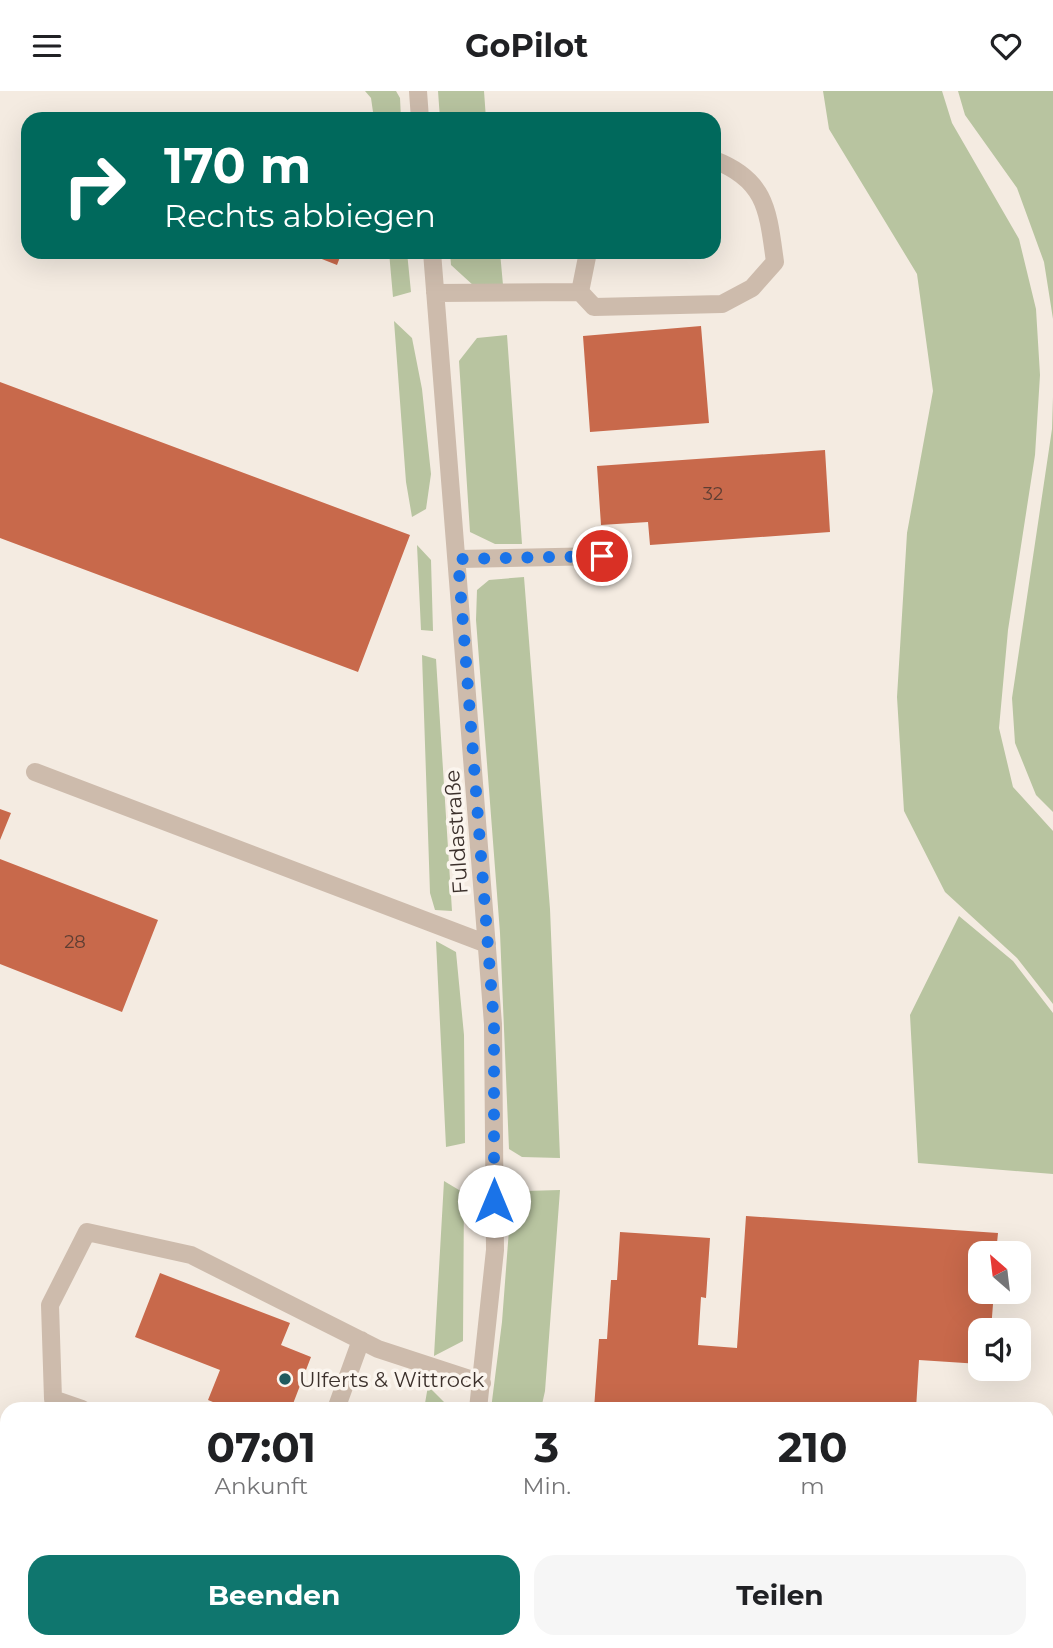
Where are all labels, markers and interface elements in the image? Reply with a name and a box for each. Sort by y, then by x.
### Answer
text: GoPilot [465,26,588,65]
icon: menu [28,27,66,65]
icon: heart [987,27,1025,65]
text: 170 m [164,136,311,195]
icon: right [49,140,140,231]
text: Rechts abbiegen [164,196,436,235]
house number: 32 [703,483,723,505]
pin [572,526,632,586]
icon: arrive [583,537,621,575]
street label: Fuldastraße [439,769,473,895]
house number: 28 [64,931,86,953]
position arrow [457,1164,531,1238]
north arrow [968,1241,1031,1304]
map controls [968,1241,1031,1381]
button: sound [968,1318,1031,1381]
place label: Ulferts & Wittrock [299,1367,485,1392]
marker: Ulferts & Wittrock [277,1371,293,1387]
text: 07:01 [207,1421,316,1473]
text: 3 [534,1421,559,1473]
text: 210 [778,1421,847,1473]
text: Ankunft [214,1472,308,1500]
text: Min. [523,1472,571,1500]
text: m [800,1472,825,1500]
button: Beenden [28,1555,520,1635]
button: Teilen [534,1555,1026,1635]

